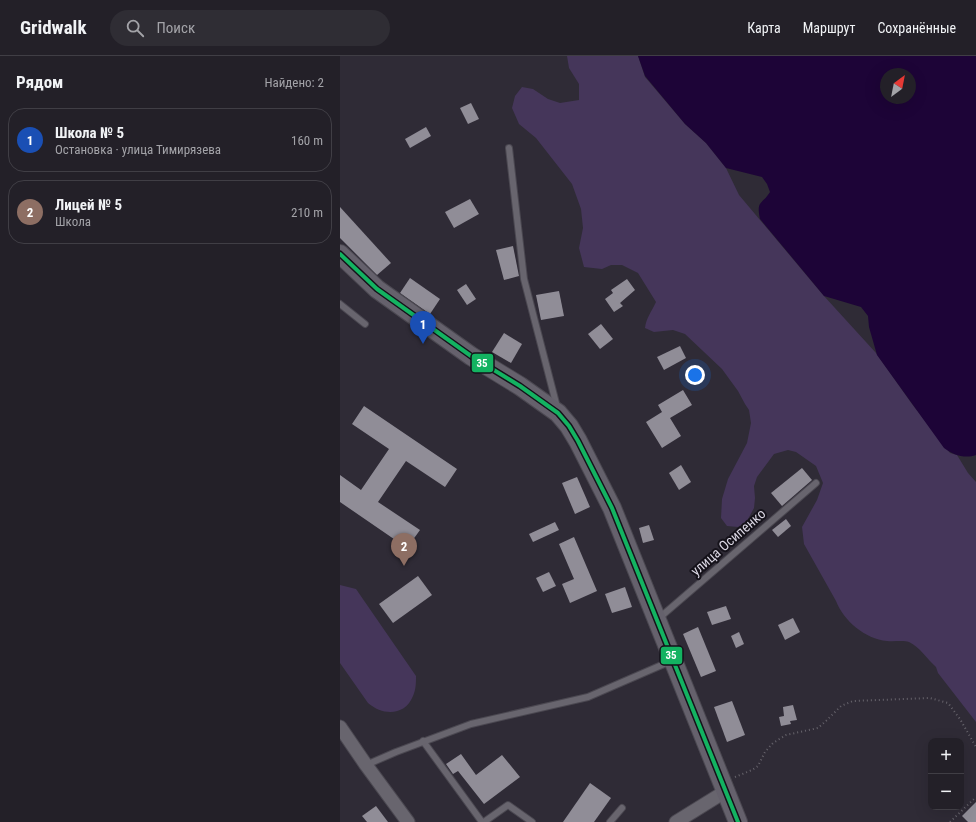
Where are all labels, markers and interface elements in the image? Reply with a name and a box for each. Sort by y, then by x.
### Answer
search box [110,10,390,46]
text: Gridwalk [20,16,86,39]
icon: search [124,17,146,39]
text: Поиск [156,19,195,37]
text: Карта [747,20,781,36]
text: Маршрут [803,20,855,36]
text: Сохранённые [877,20,956,36]
north arrow [880,68,916,104]
text: Рядом [16,72,63,92]
text: Найдено: 2 [264,75,324,90]
text: Школа № 5 [55,124,124,142]
text: 1 [27,133,33,148]
text: 160 m [291,133,323,148]
text: Остановка · улица Тимирязева [55,142,221,157]
text: Лицей № 5 [55,196,122,214]
text: 2 [27,205,33,220]
text: 210 m [291,205,323,220]
text: Школа [55,214,91,229]
pin: 1 [410,311,436,344]
line badge: 35 [471,353,494,373]
text: 35 [476,357,488,370]
your location [685,365,705,385]
street label: улица Осипенко [687,505,769,579]
pin: 2 [391,533,417,566]
line badge: 35 [660,646,683,665]
text: 35 [665,649,677,662]
map controls [928,738,964,810]
button: + [928,738,964,774]
button: − [928,774,964,810]

